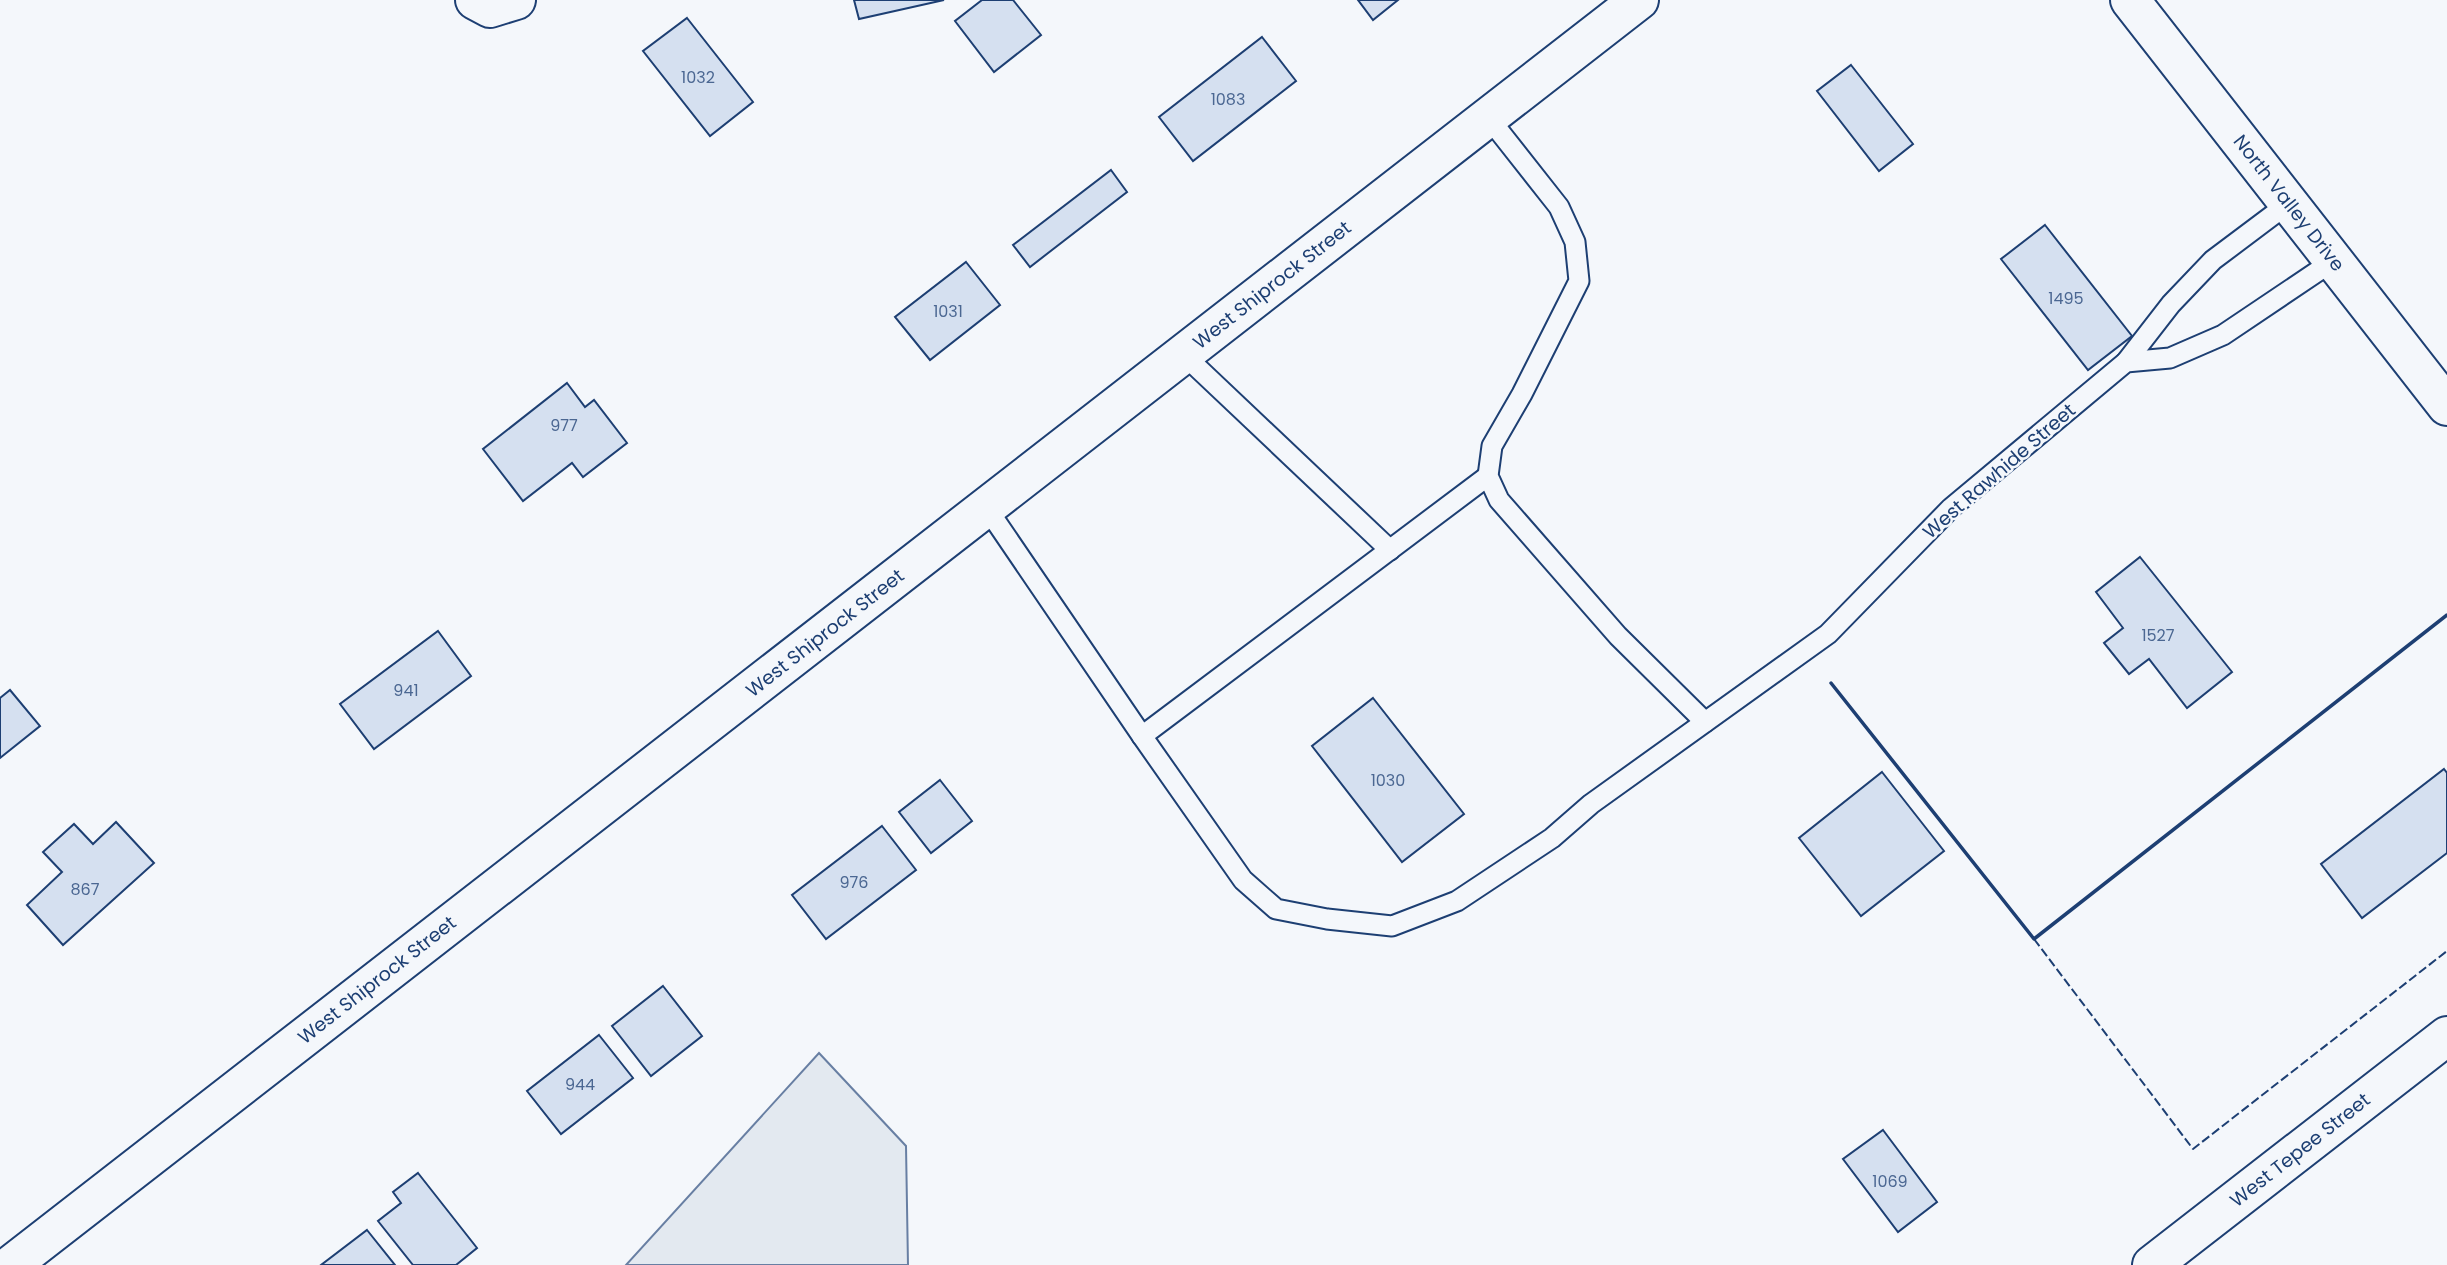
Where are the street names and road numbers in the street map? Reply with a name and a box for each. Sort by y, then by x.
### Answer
street label: North Valley Drive [2227,129,2351,277]
street label: West Shiprock Street [1187,214,1357,355]
street label: West Rawhide Street [1917,397,2081,545]
street label: West Shiprock Street [740,562,910,703]
street label: West Shiprock Street [292,909,462,1050]
street label: West Tepee Street [2224,1087,2376,1213]

